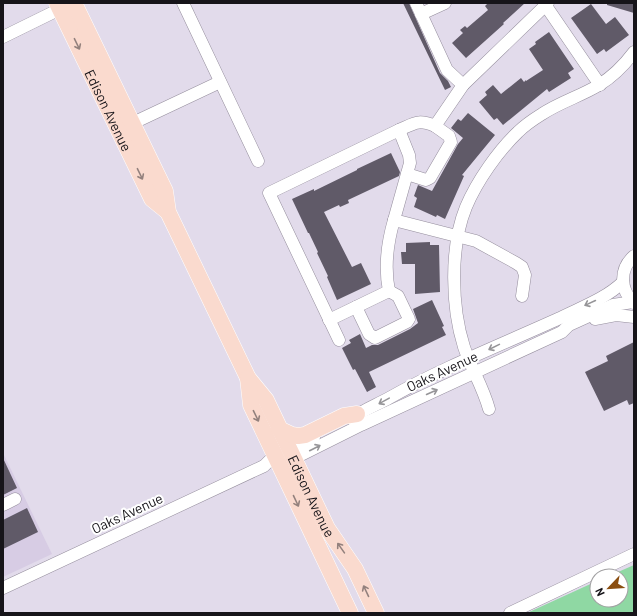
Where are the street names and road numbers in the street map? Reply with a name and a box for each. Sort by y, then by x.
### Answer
street label: Edison Avenue [82,66,136,154]
street label: Oaks Avenue [404,347,480,395]
street label: Edison Avenue [285,452,339,540]
street label: Oaks Avenue [89,489,165,537]

